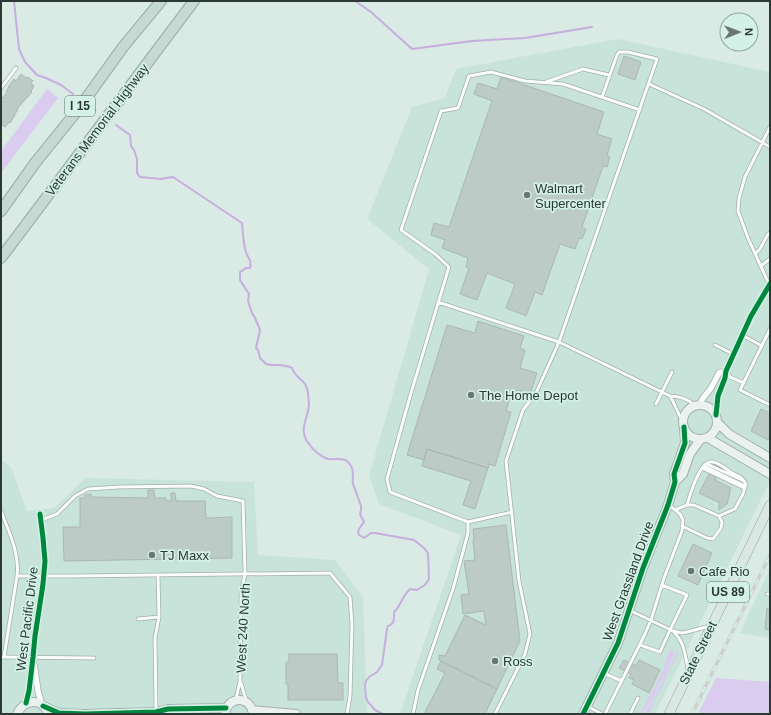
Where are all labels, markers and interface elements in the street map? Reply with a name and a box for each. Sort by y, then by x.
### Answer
north arrow [719,12,759,52]
text: N [743,28,755,36]
street label: Veterans Memorial Highway [42,60,152,199]
road number: I 15 [65,96,95,116]
place label: Walmart Supercenter [535,181,606,211]
marker: Walmart Supercenter [522,190,532,200]
place label: The Home Depot [479,388,578,403]
marker: The Home Depot [466,390,476,400]
street label: West Grassland Drive [599,519,657,643]
place label: TJ Maxx [160,548,210,563]
marker: TJ Maxx [147,550,157,560]
place label: Cafe Rio [699,564,750,579]
street label: West Pacific Drive [13,566,41,672]
marker: Cafe Rio [686,566,696,576]
road number: US 89 [707,582,749,602]
street label: West 240 North [233,583,253,673]
street label: State Street [676,619,720,687]
place label: Ross [503,654,533,669]
marker: Ross [490,656,500,666]

